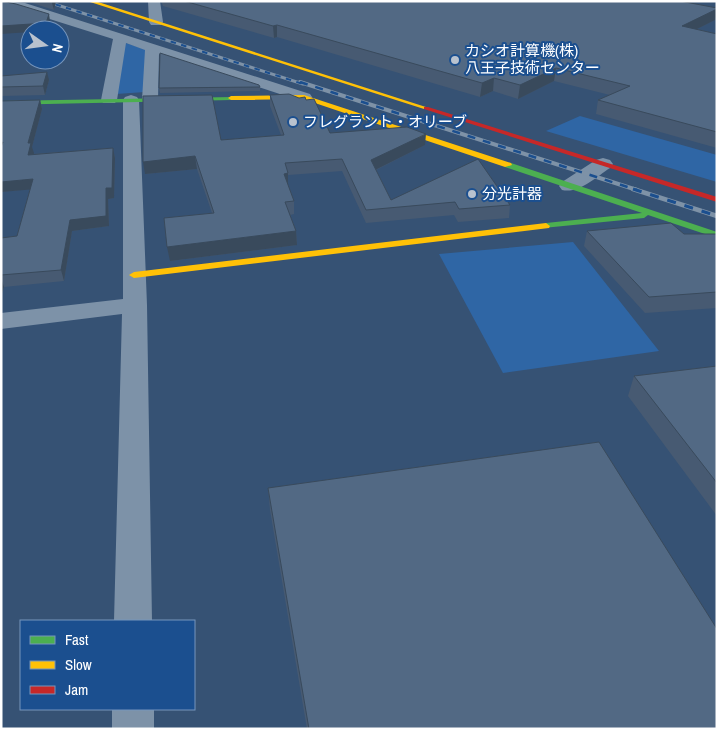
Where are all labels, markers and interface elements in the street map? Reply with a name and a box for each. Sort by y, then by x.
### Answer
north arrow [20,20,70,70]
place label: カシオ計算機(株) 八王子技術センター [465,40,600,78]
text: N [48,42,67,54]
marker: カシオ計算機(株) 八王子技術センター [449,54,461,66]
place label: フレグラント・オリーブ [303,111,467,132]
marker: フレグラント・オリーブ [287,116,299,128]
place label: 分光計器 [482,183,542,204]
marker: 分光計器 [466,188,478,200]
legend [20,620,195,710]
text: Fast [65,629,89,650]
text: Slow [65,654,92,675]
text: Jam [65,679,88,700]

